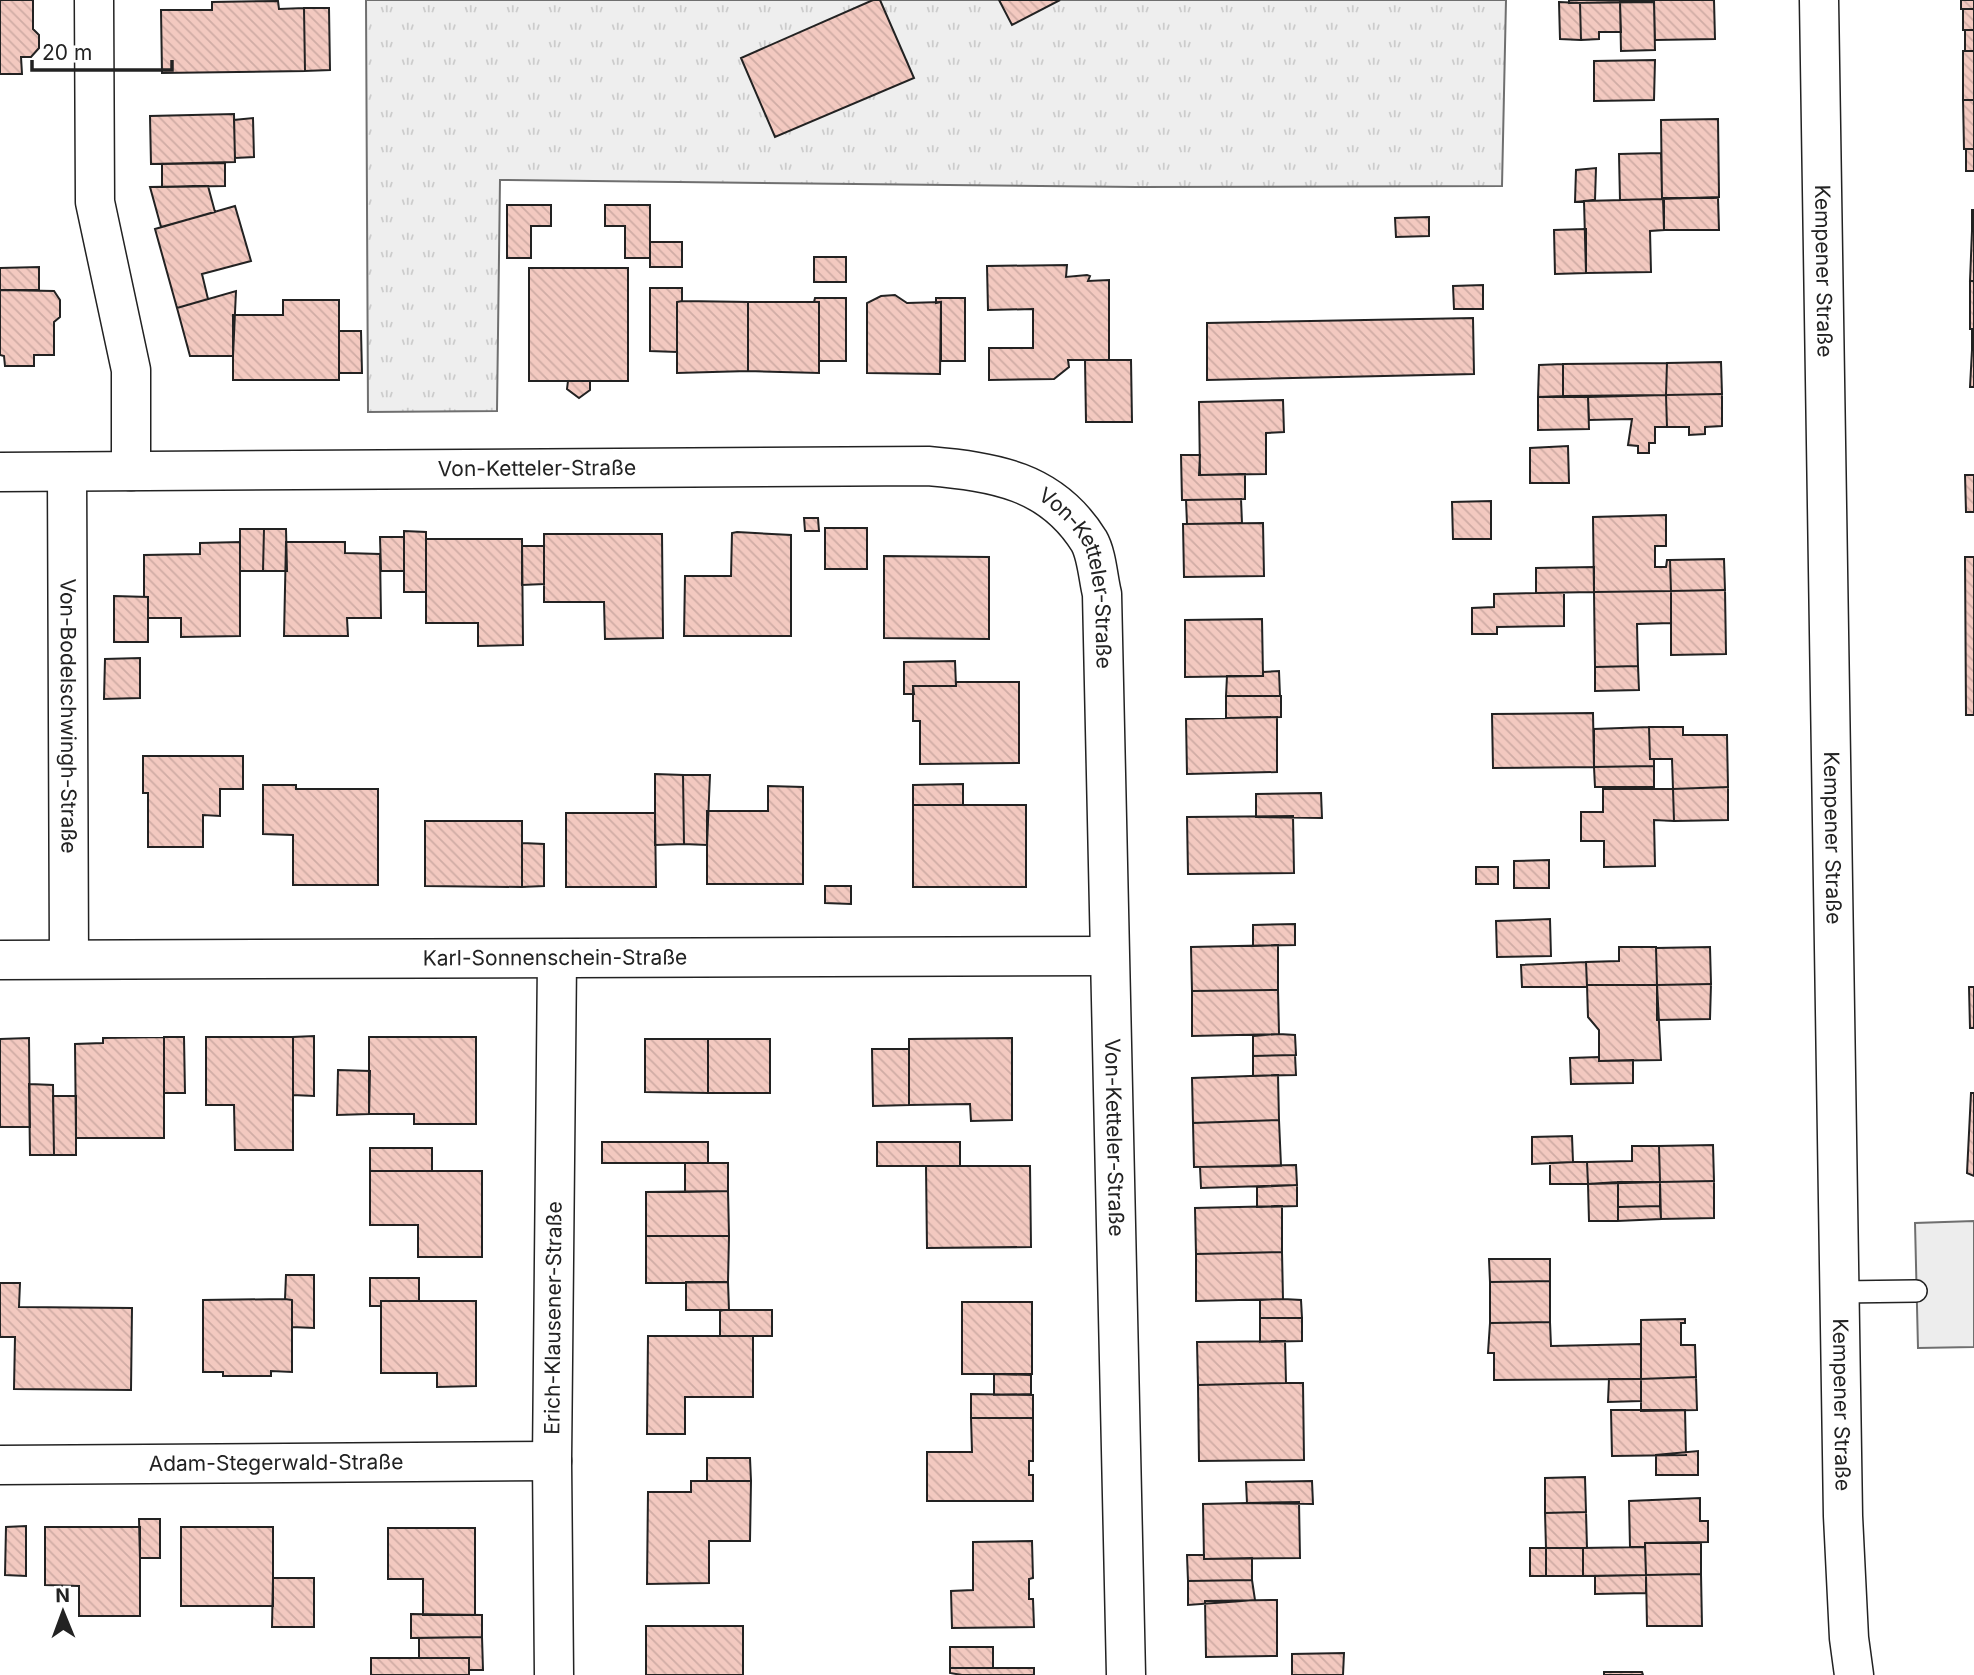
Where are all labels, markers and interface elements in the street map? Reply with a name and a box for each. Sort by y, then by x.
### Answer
scale bar [32,28,172,72]
text: 20 m [42,40,92,65]
street label: Kempener Straße [1810,184,1838,358]
street label: Von-Ketteler-Straße [438,455,636,481]
street label: Von-Ketteler-Straße [1034,482,1117,669]
street label: Von-Bodelschwingh-Straße [55,578,82,854]
street label: Kempener Straße [1819,751,1847,924]
street label: Karl-Sonnenschein-Straße [423,945,687,970]
street label: Von-Ketteler-Straße [1100,1038,1129,1237]
street label: Erich-Klausener-Straße [539,1201,567,1435]
street label: Kempener Straße [1828,1318,1856,1491]
street label: Adam-Stegerwald-Straße [149,1449,403,1476]
north arrow [28,1577,98,1647]
text: N [55,1584,70,1607]

